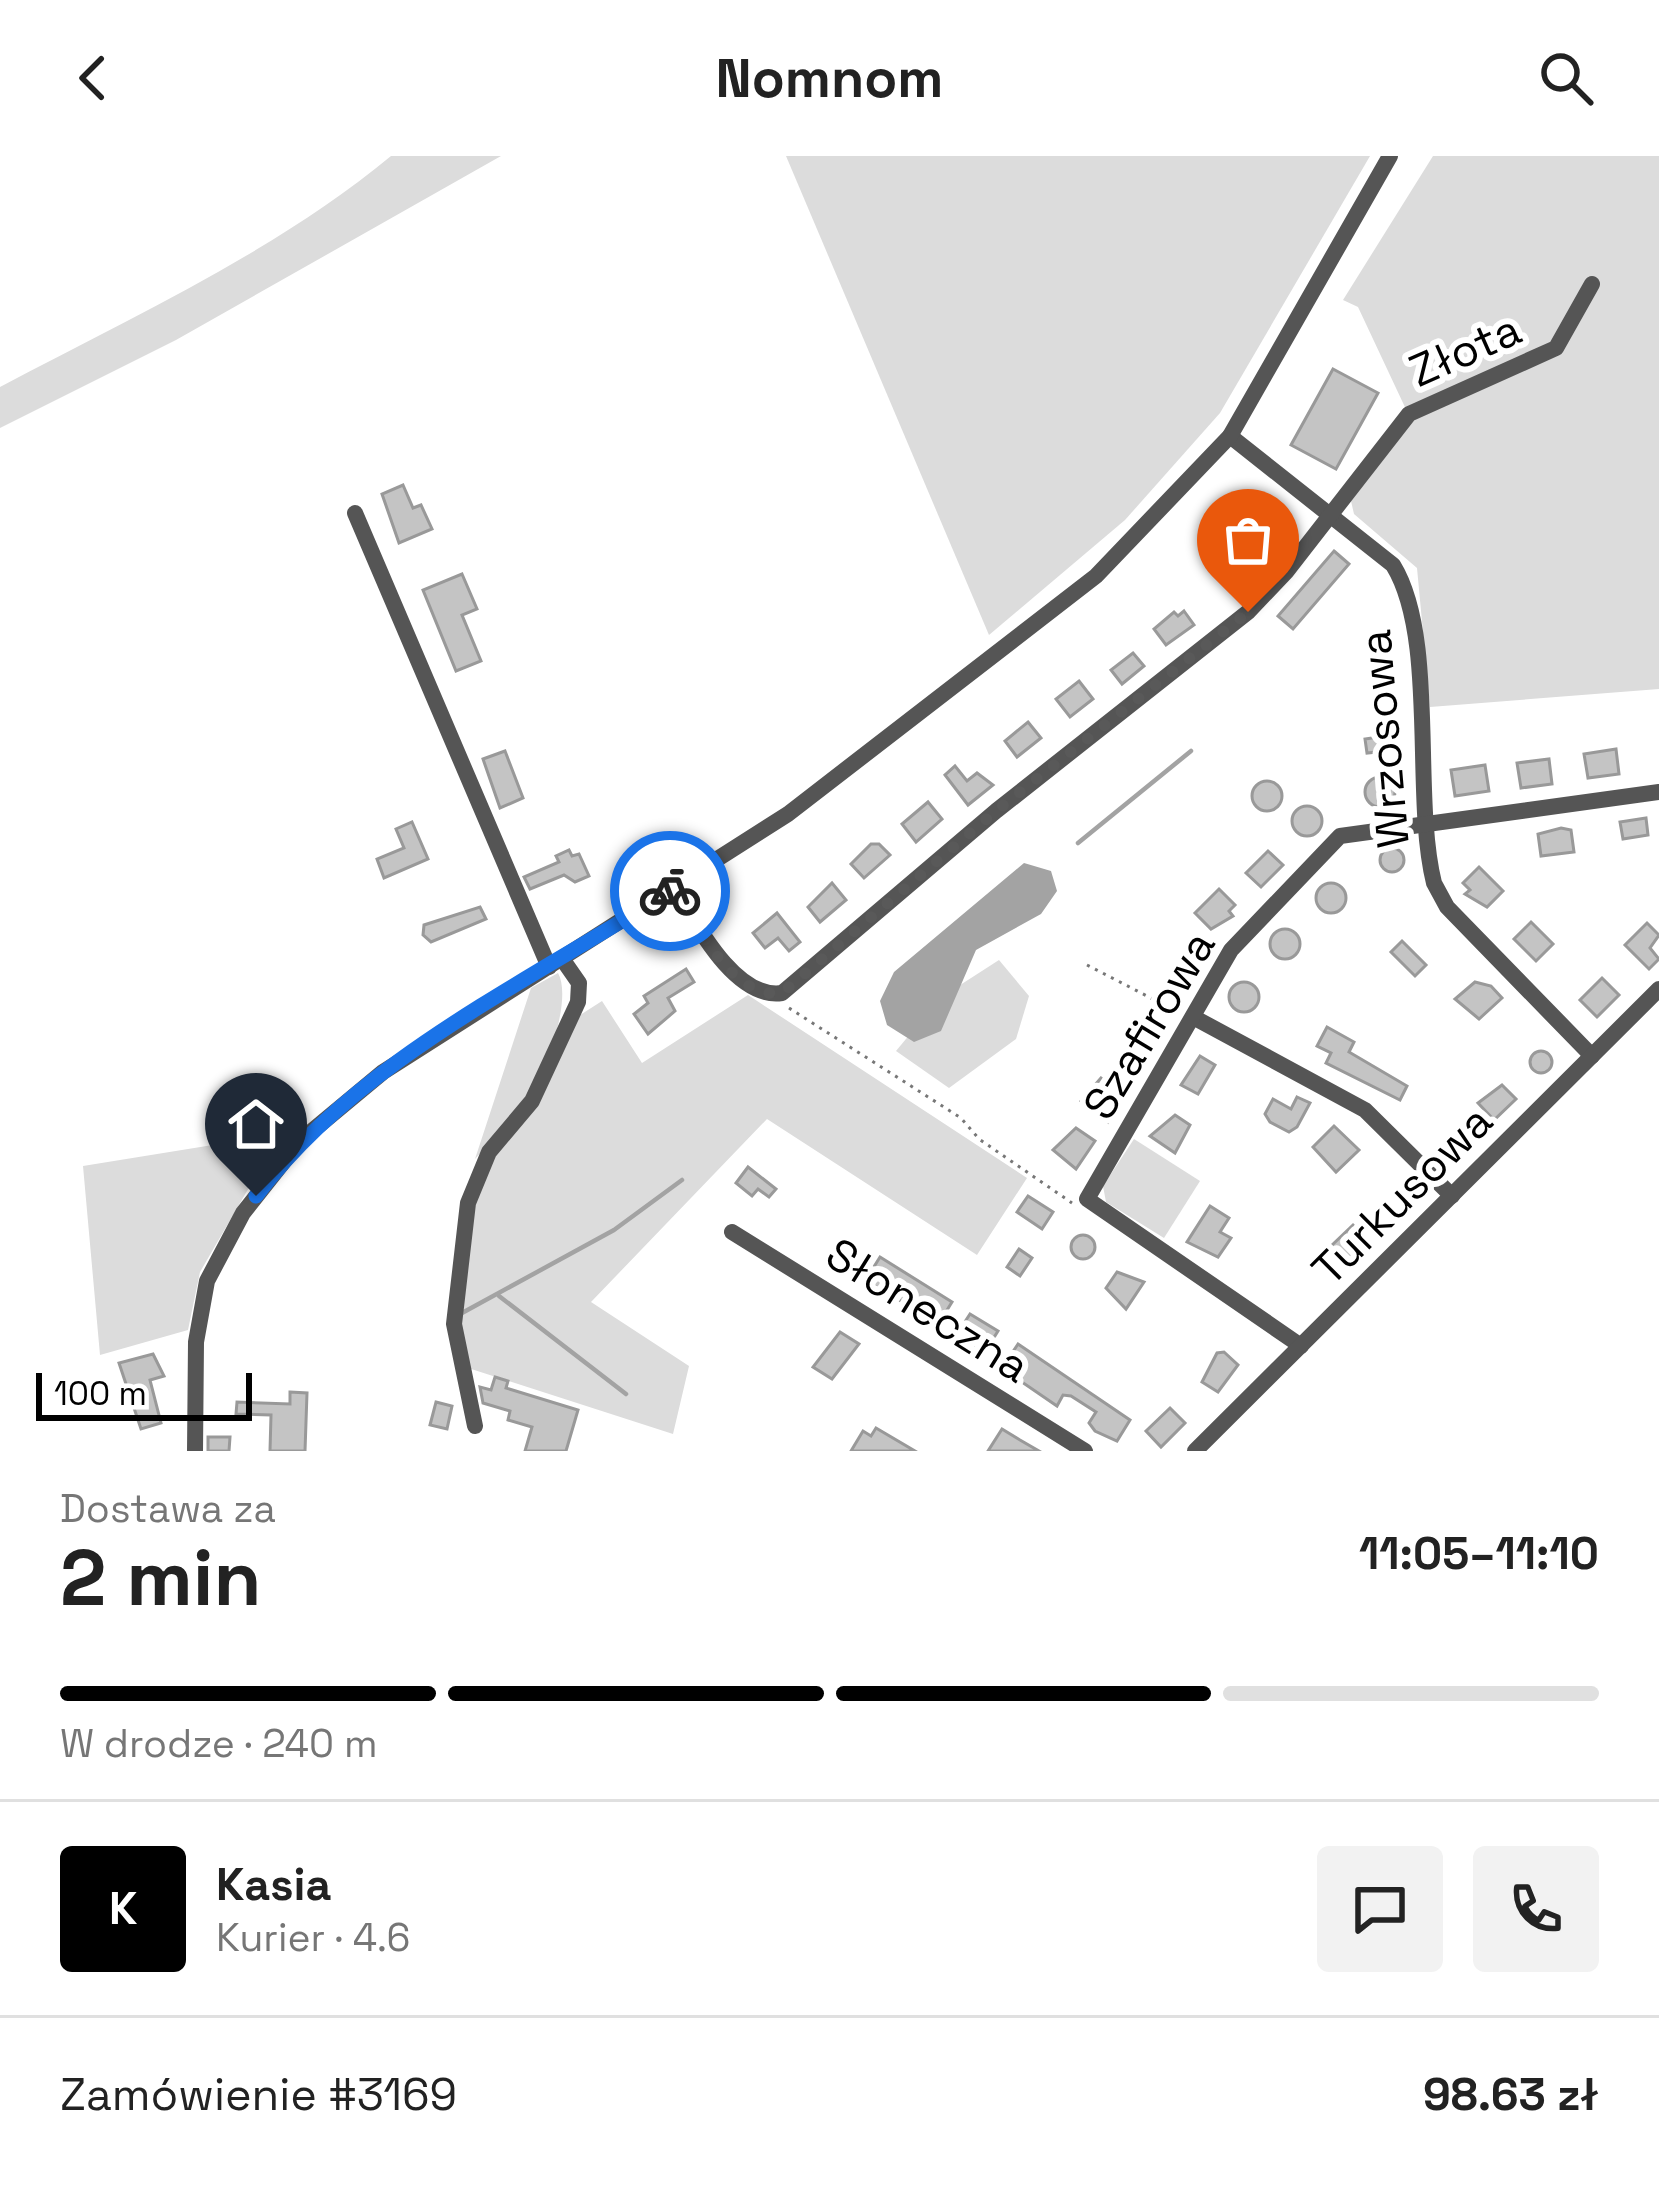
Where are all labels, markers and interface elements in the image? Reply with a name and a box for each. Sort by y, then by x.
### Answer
text: Nomnom [716,44,943,113]
icon: back [60,45,126,111]
icon: search [1533,45,1599,111]
street label: Złota [1400,300,1530,400]
pin [1197,489,1299,612]
icon: bag [1215,507,1281,573]
street label: Wrzosowa [1346,627,1422,851]
courier [610,831,730,951]
icon: bike [637,858,703,924]
street label: Szafirowa [1070,920,1228,1130]
pin [205,1073,307,1196]
icon: home [223,1091,289,1157]
street label: Turkusowa [1300,1093,1504,1297]
street label: Słoneczna [816,1225,1040,1395]
scale bar [36,1367,252,1420]
text: 100 m [54,1373,147,1415]
text: Dostawa za [60,1484,276,1533]
text: 11:05–11:10 [1359,1525,1599,1582]
text: 2 min [60,1528,262,1628]
text: W drodze · 240 m [60,1719,378,1768]
button: chat [1317,1846,1443,1972]
button: phone [1473,1846,1599,1972]
text: Kasia [216,1856,332,1913]
text: K [109,1880,137,1937]
text: Kurier · 4.6 [216,1913,410,1962]
text: Zamówienie #3169 [60,2066,457,2123]
text: 98.63 zł [1423,2066,1599,2123]

